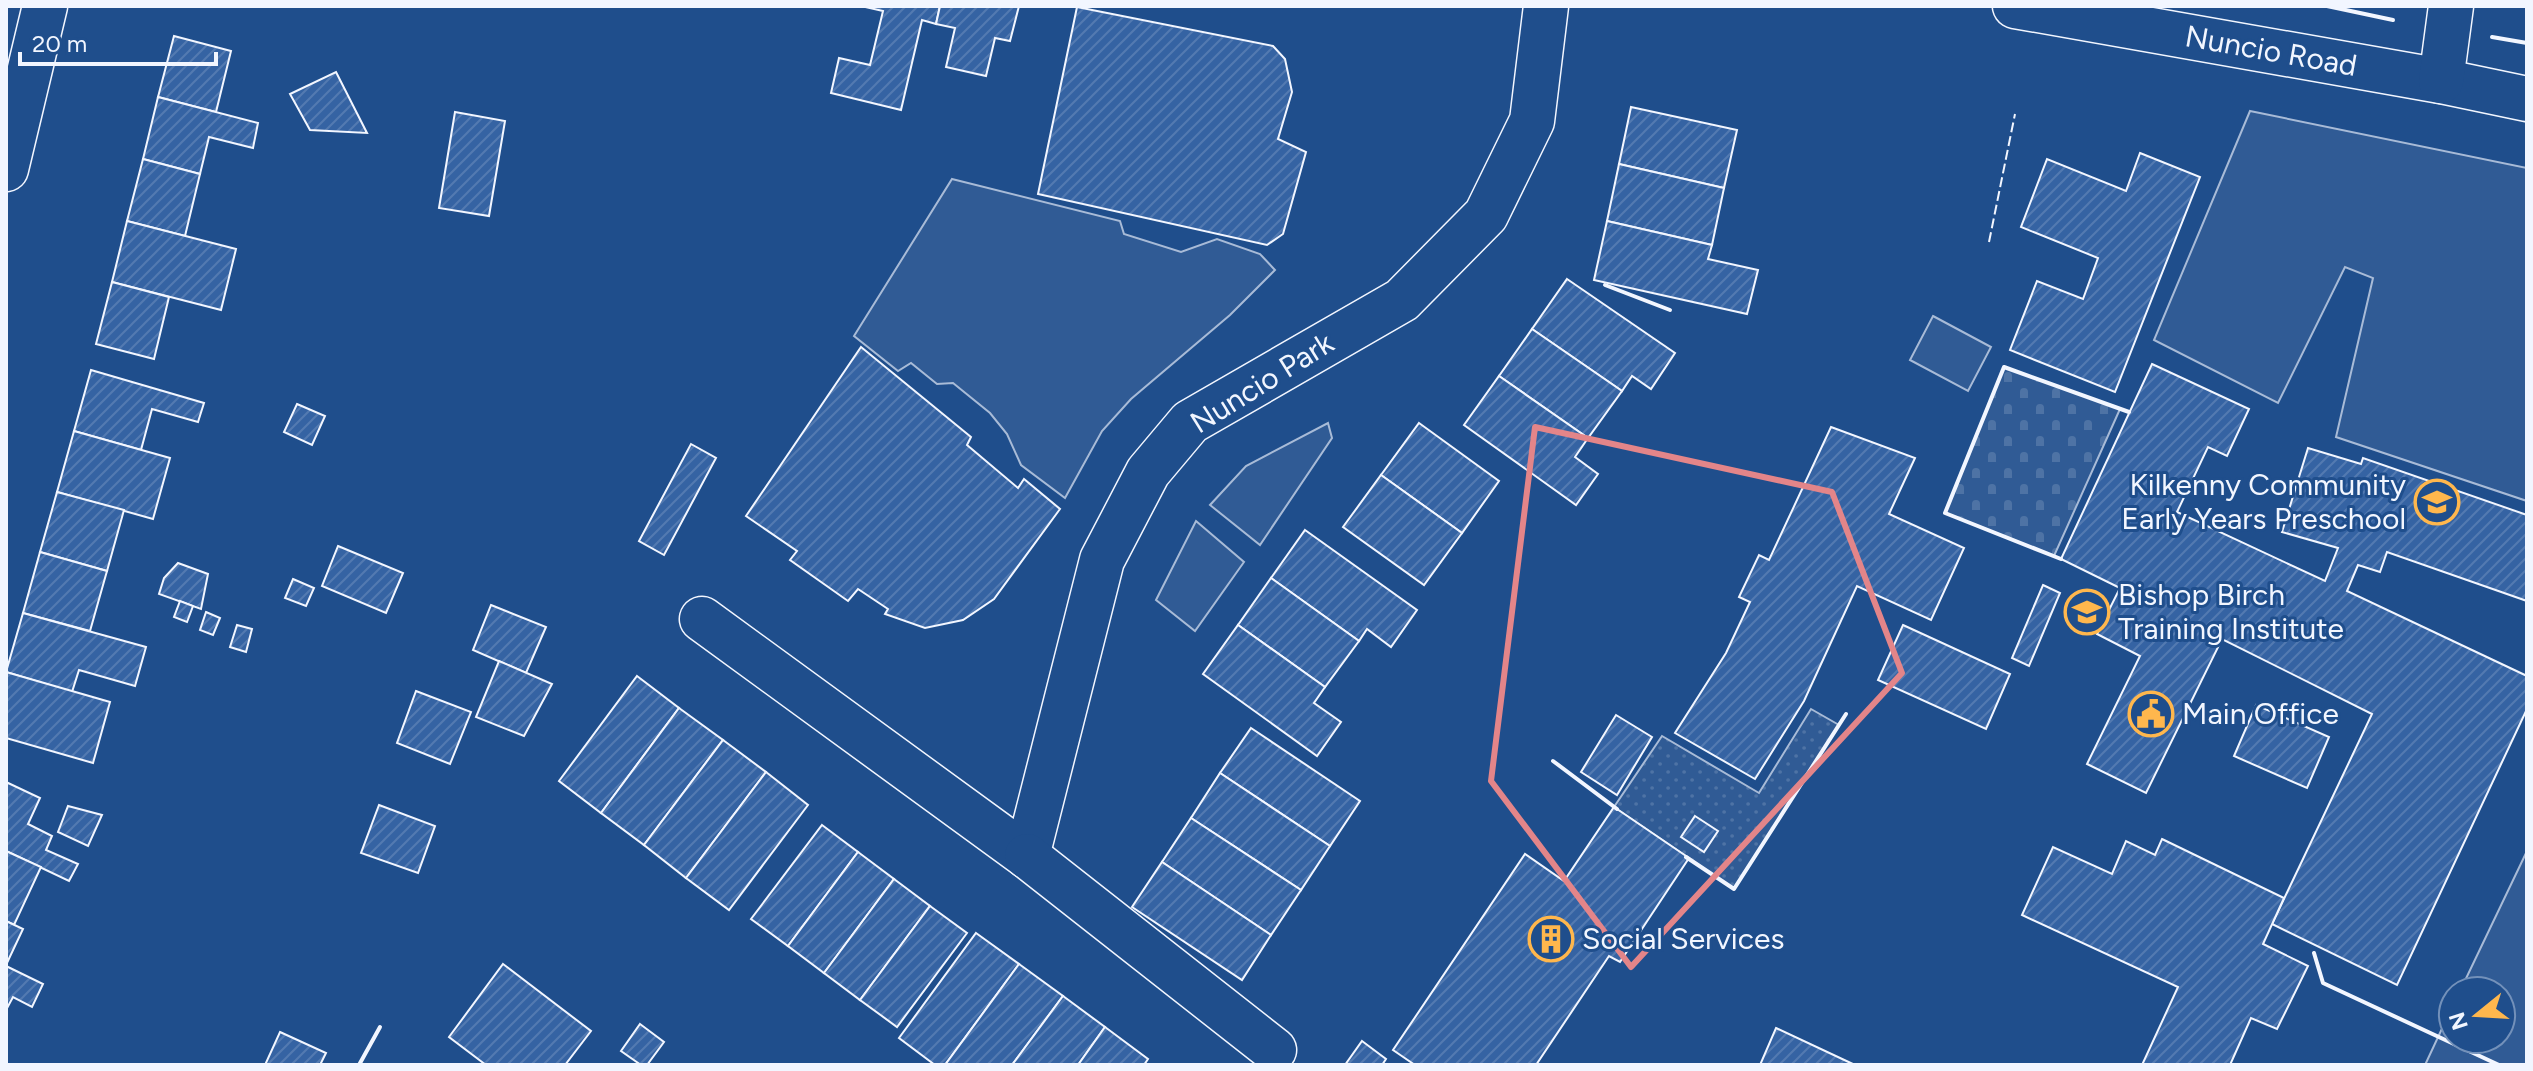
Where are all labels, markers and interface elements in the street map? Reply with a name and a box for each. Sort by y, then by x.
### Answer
scale bar [20,16,216,66]
street label: Nuncio Road [2182,17,2360,84]
text: 20 m [32,29,87,58]
street label: Nuncio Park [1183,324,1341,441]
place label: Kilkenny Community Early Years Preschool [2121,466,2406,537]
school or university icon: Kilkenny Community Early Years Preschool [2413,478,2461,526]
place label: Bishop Birch Training Institute [2118,576,2344,647]
school or university icon: Bishop Birch Training Institute [2063,588,2111,636]
public building icon: Main Office [2127,690,2175,738]
place label: Main Office [2182,695,2339,732]
building icon: Social Services [1527,915,1575,963]
place label: Social Services [1582,920,1784,957]
north arrow [2437,975,2517,1055]
text: N [2443,1009,2474,1033]

